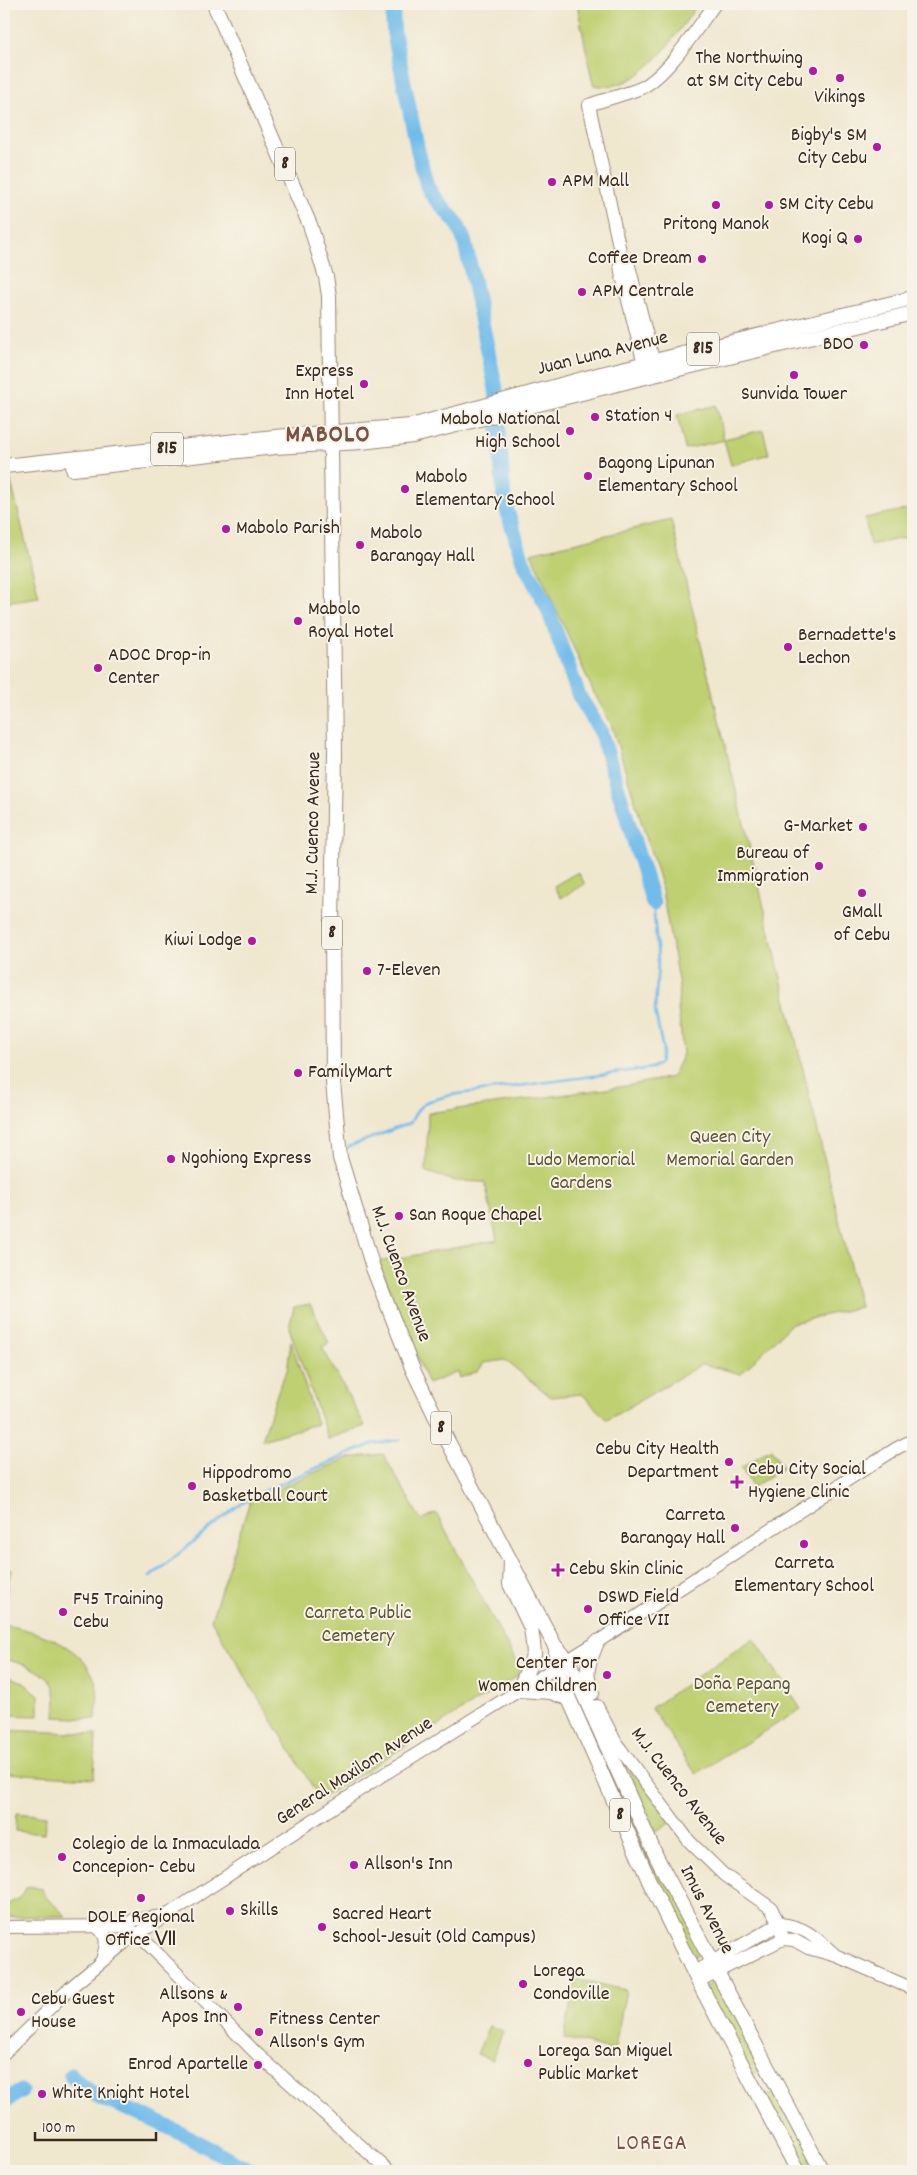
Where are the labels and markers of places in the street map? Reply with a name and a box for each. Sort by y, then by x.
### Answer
place label: The Northwing at SM City Cebu [687,45,803,96]
marker: The Northwing at SM City Cebu [807,65,819,77]
marker: Vikings [834,72,846,84]
place label: Vikings [814,84,866,112]
place label: Bigby's SM City Cebu [791,122,867,173]
marker: Bigby's SM City Cebu [871,141,883,153]
place label: APM Mall [562,168,629,196]
marker: APM Mall [546,176,558,188]
place label: SM City Cebu [779,191,874,219]
marker: Pritong Manok [710,199,722,211]
marker: SM City Cebu [763,199,775,211]
place label: Pritong Manok [663,211,769,239]
place label: Kogi Q [801,225,848,253]
marker: Kogi Q [852,233,864,245]
place label: Coffee Dream [588,245,692,273]
marker: Coffee Dream [696,253,708,265]
place label: APM Centrale [592,278,694,306]
marker: APM Centrale [576,286,588,298]
place label: BDO [823,331,854,359]
marker: BDO [858,339,870,351]
place label: Express Inn Hotel [285,358,354,409]
marker: Sunvida Tower [788,369,800,381]
marker: Express Inn Hotel [358,378,370,390]
place label: Sunvida Tower [741,381,848,409]
place label: Station 4 [605,403,673,431]
place label: Mabolo National High School [441,406,560,457]
marker: Station 4 [589,411,601,423]
marker: Mabolo National High School [564,425,576,437]
place label: Bagong Lipunan Elementary School [598,450,738,501]
place label: Mabolo Elementary School [415,464,555,515]
marker: Bagong Lipunan Elementary School [582,470,594,482]
marker: Mabolo Elementary School [399,483,411,495]
place label: Mabolo Parish [236,515,340,543]
place label: Mabolo Barangay Hall [370,520,475,571]
marker: Mabolo Parish [220,523,232,535]
marker: Mabolo Barangay Hall [354,539,366,551]
place label: Mabolo Royal Hotel [308,596,394,647]
marker: Mabolo Royal Hotel [292,615,304,627]
place label: Bernadette's Lechon [798,622,896,673]
marker: Bernadette's Lechon [782,641,794,653]
place label: ADOC Drop-in Center [108,642,211,693]
marker: ADOC Drop-in Center [92,662,104,674]
place label: G-Market [783,813,853,841]
marker: G-Market [857,821,869,833]
place label: Bureau of Immigration [717,840,810,891]
marker: Bureau of Immigration [813,860,825,872]
marker: GMall of Cebu [856,887,868,899]
place label: GMall of Cebu [834,899,890,950]
place label: Kiwi Lodge [164,927,242,955]
marker: Kiwi Lodge [246,935,258,947]
place label: 7-Eleven [377,957,441,985]
marker: 7-Eleven [361,965,373,977]
place label: FamilyMart [308,1059,392,1087]
marker: FamilyMart [292,1067,304,1079]
place label: Ngohiong Express [181,1145,312,1173]
marker: Ngohiong Express [165,1153,177,1165]
place label: San Roque Chapel [409,1202,542,1230]
marker: San Roque Chapel [393,1210,405,1222]
place label: Cebu City Health Department [595,1436,719,1487]
marker: Cebu City Health Department [723,1456,735,1468]
place label: Cebu City Social Hygiene Clinic [748,1456,866,1507]
place label: Hippodromo Basketball Court [202,1460,328,1511]
marker: Cebu City Social Hygiene Clinic [730,1475,744,1489]
marker: Hippodromo Basketball Court [186,1480,198,1492]
place label: Carreta Barangay Hall [620,1502,726,1553]
marker: Carreta Barangay Hall [729,1522,741,1534]
marker: Carreta Elementary School [798,1538,810,1550]
place label: Carreta Elementary School [734,1550,874,1601]
place label: Cebu Skin Clinic [569,1556,683,1584]
marker: Cebu Skin Clinic [551,1563,565,1577]
place label: DSWD Field Office VII [598,1584,679,1635]
place label: F45 Training Cebu [73,1586,163,1637]
marker: DSWD Field Office VII [582,1603,594,1615]
marker: F45 Training Cebu [57,1606,69,1618]
place label: Center For Women Children [478,1650,598,1701]
marker: Center For Women Children [601,1669,613,1681]
place label: Colegio de la Inmaculada Concepion- Cebu [72,1831,260,1882]
marker: Colegio de la Inmaculada Concepion- Cebu [56,1851,68,1863]
place label: Allson's Inn [364,1851,453,1879]
marker: Allson's Inn [348,1859,360,1871]
marker: DOLE Regional Office Ⅶ [135,1892,147,1904]
place label: Skills [240,1897,279,1925]
place label: Sacred Heart School-Jesuit (Old Campus) [332,1901,536,1952]
place label: DOLE Regional Office Ⅶ [88,1904,195,1955]
marker: Skills [224,1905,236,1917]
marker: Sacred Heart School-Jesuit (Old Campus) [316,1921,328,1933]
place label: Lorega Condoville [533,1958,610,2009]
marker: Lorega Condoville [517,1978,529,1990]
place label: Allsons & Apos Inn [159,1981,228,2032]
place label: Cebu Guest House [31,1986,115,2037]
marker: Allsons & Apos Inn [232,2001,244,2013]
marker: Cebu Guest House [15,2006,27,2018]
place label: Fitness Center Allson's Gym [269,2006,381,2057]
marker: Fitness Center Allson's Gym [253,2026,265,2038]
place label: Lorega San Miguel Public Market [538,2038,673,2089]
place label: Enrod Apartelle [128,2051,248,2079]
marker: Lorega San Miguel Public Market [522,2057,534,2069]
marker: Enrod Apartelle [252,2059,264,2071]
place label: White Knight Hotel [52,2080,189,2108]
marker: White Knight Hotel [36,2088,48,2100]

